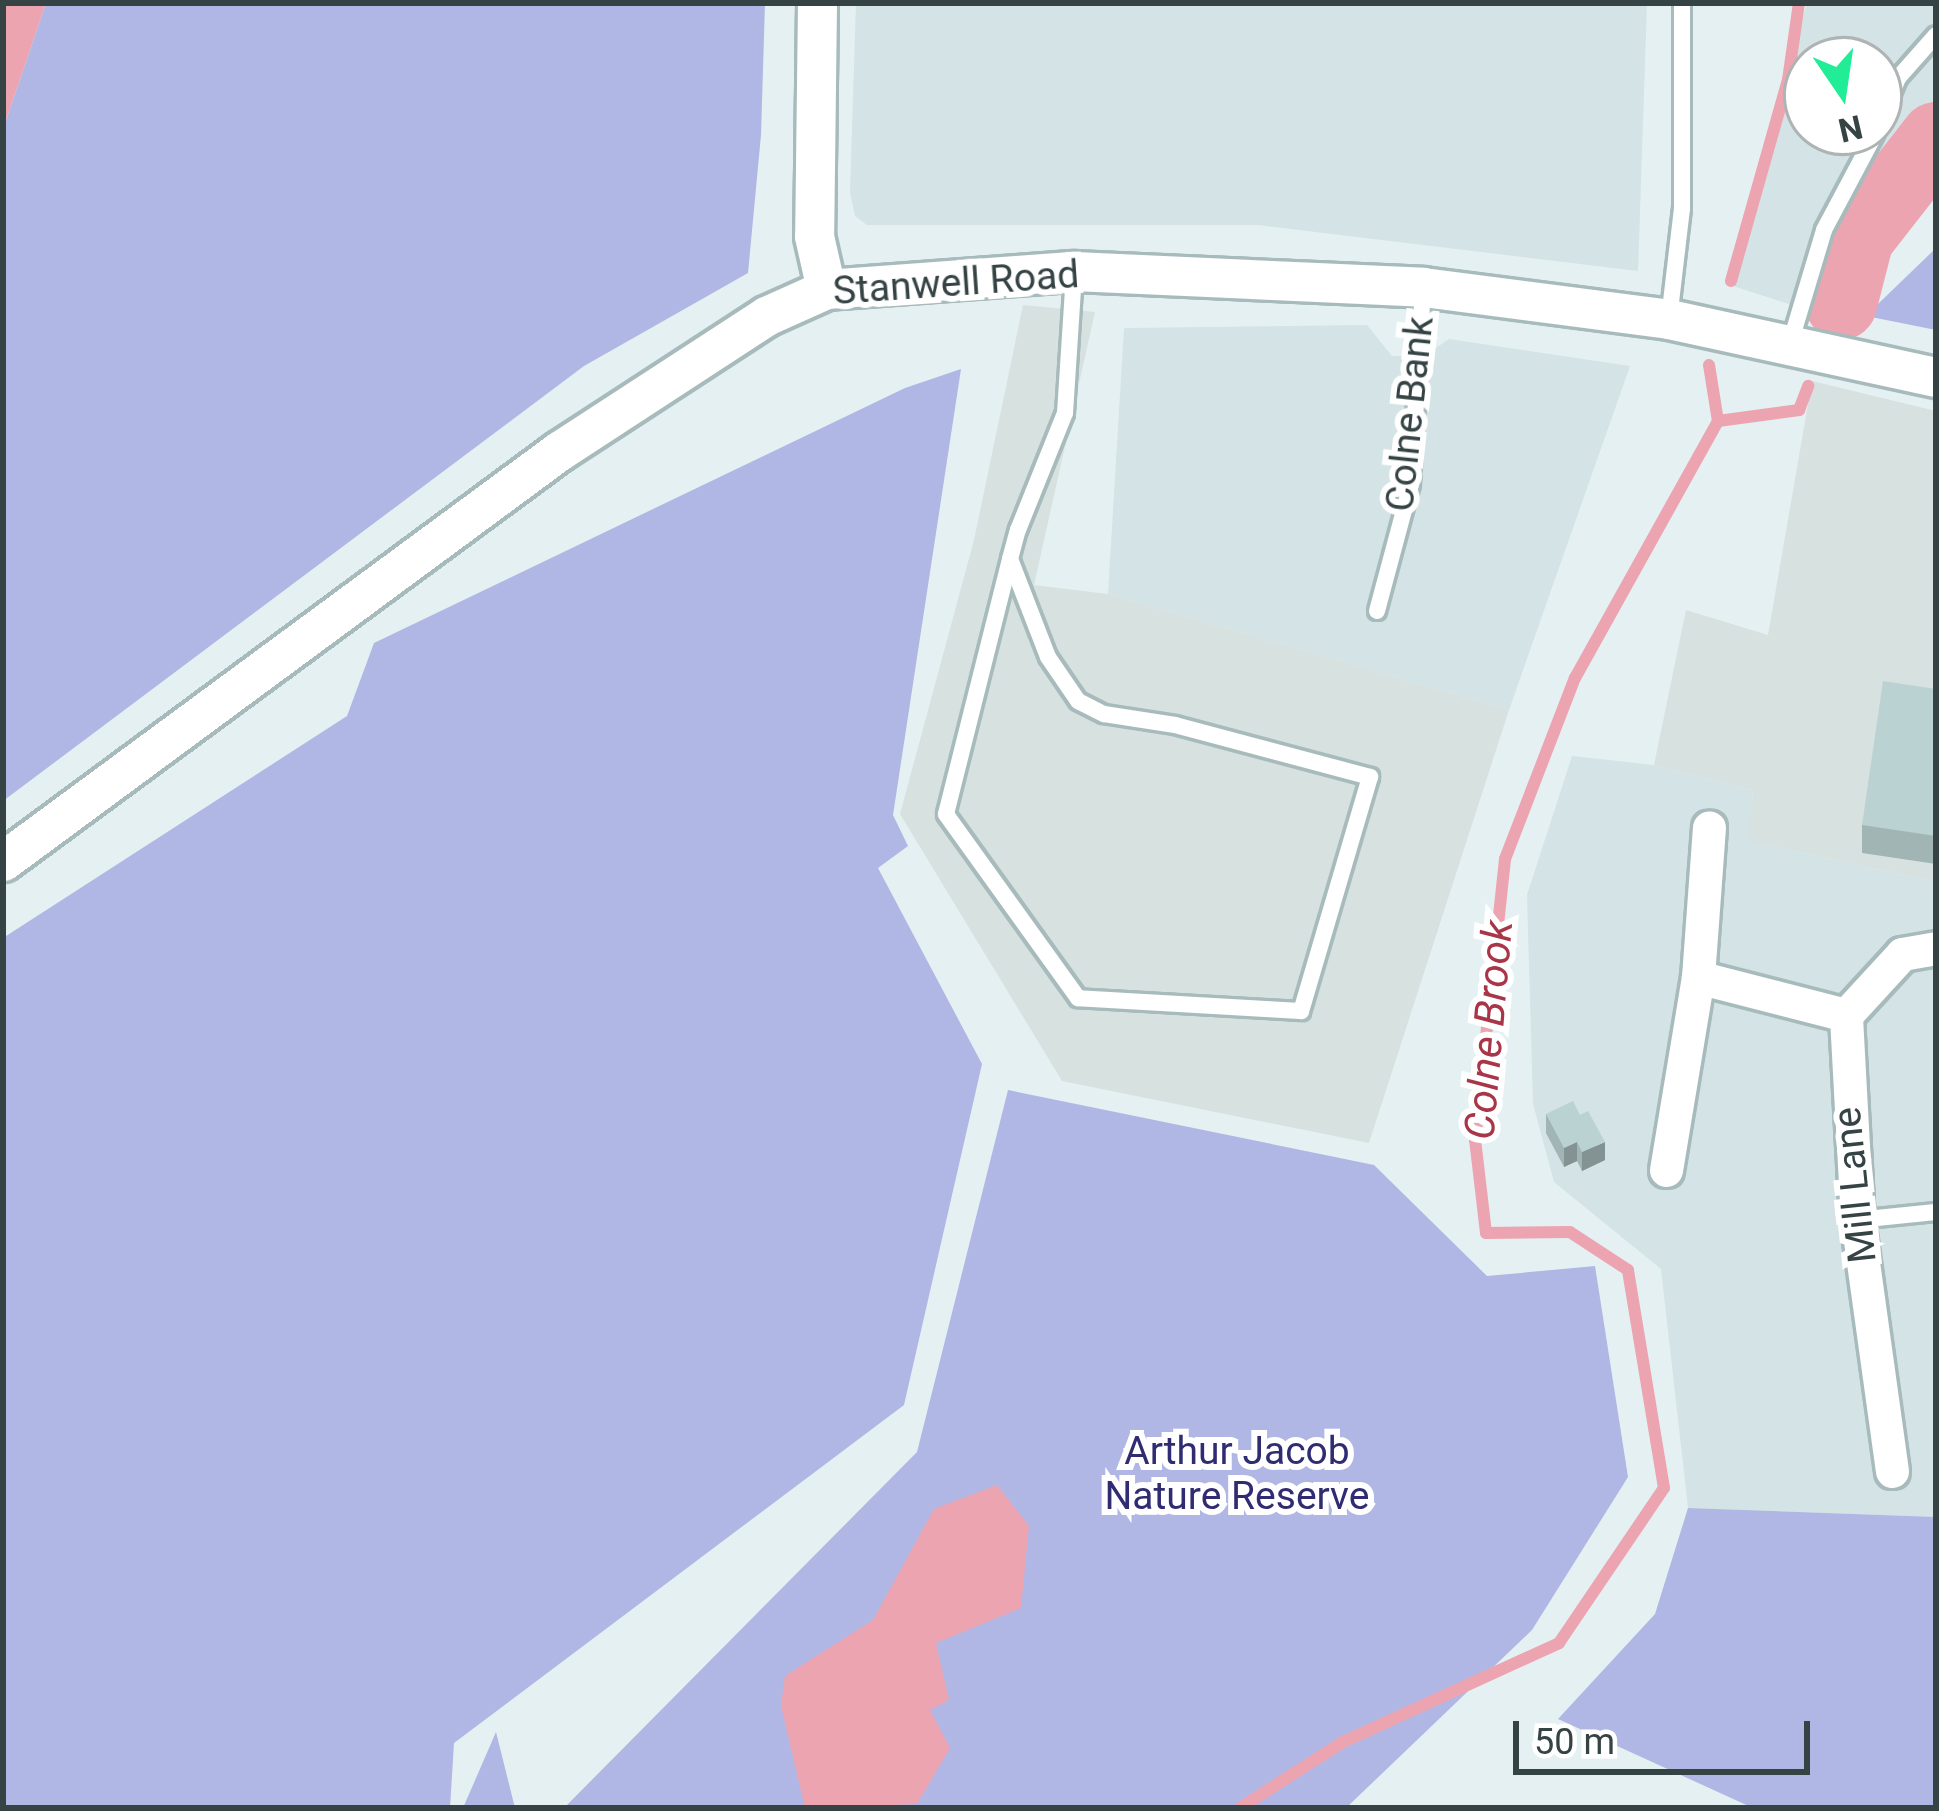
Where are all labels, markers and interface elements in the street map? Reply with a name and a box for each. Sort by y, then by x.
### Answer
north arrow [1783,36,1903,156]
text: N [1835,107,1866,150]
street label: Stanwell Road [831,251,1081,315]
street label: Colne Bank [1376,314,1444,514]
water label: Colne Brook [1454,918,1524,1142]
street label: Mill Lane [1824,1105,1886,1265]
park label: Arthur Jacob Nature Reserve [1105,1429,1369,1520]
scale bar [1519,1697,1816,1771]
text: 50 m [1534,1721,1615,1763]

